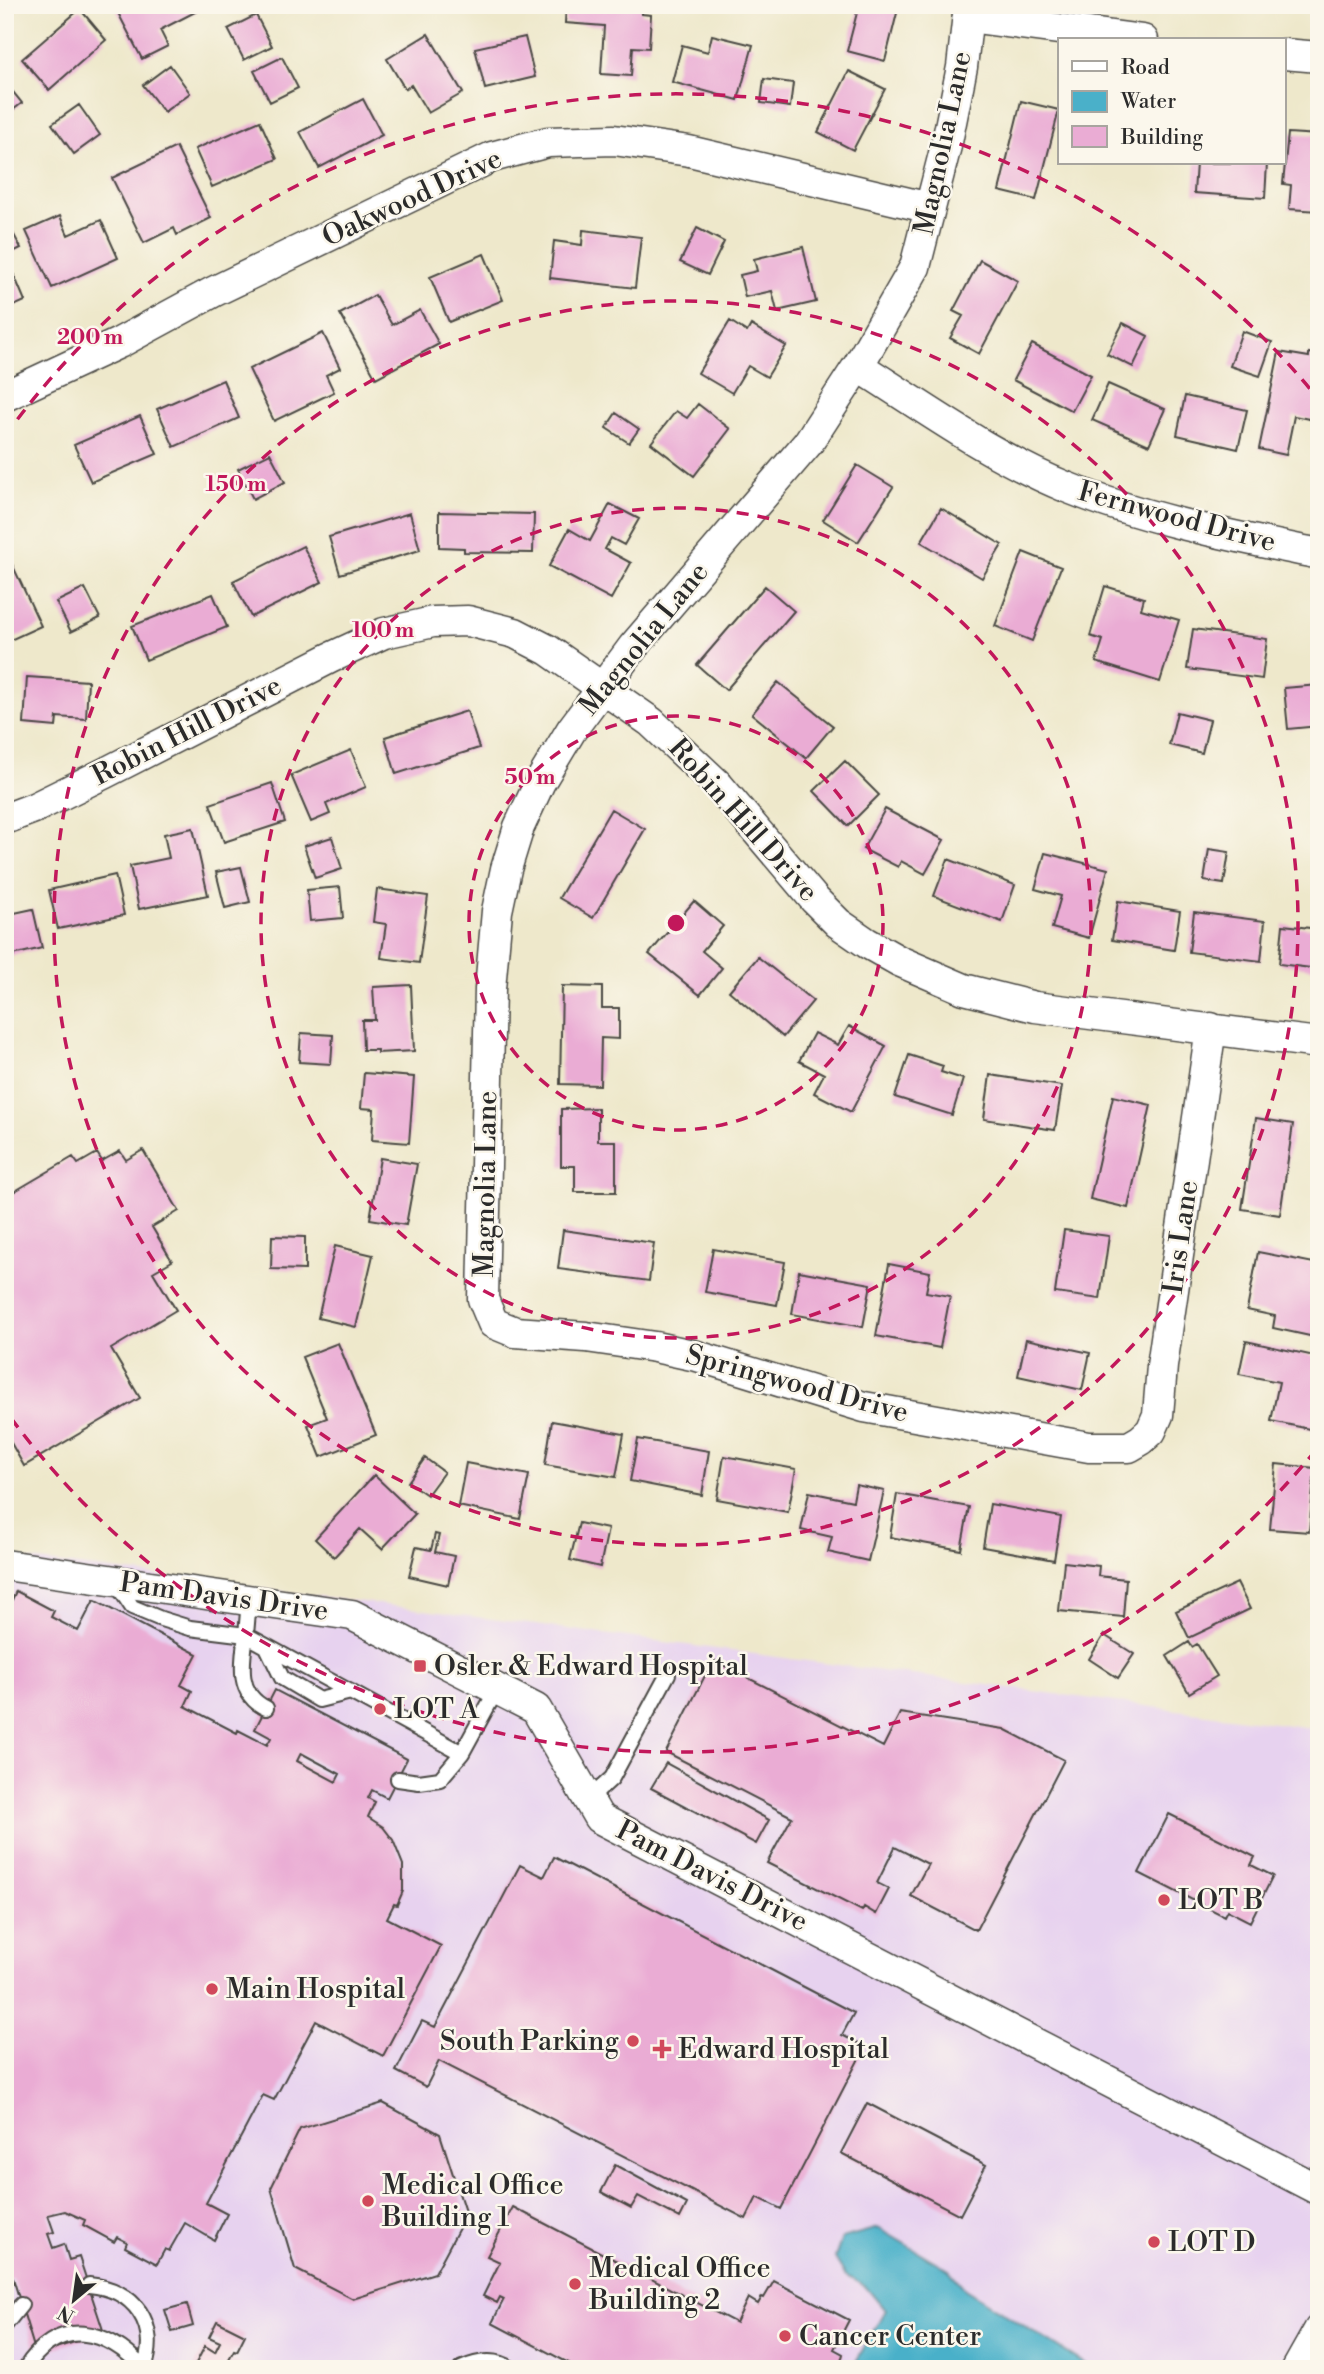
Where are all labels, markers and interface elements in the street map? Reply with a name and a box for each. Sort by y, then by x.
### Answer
legend [1058,38,1286,164]
street label: Magnolia Lane [906,48,980,238]
text: Road [1121,55,1170,81]
text: Water [1120,89,1176,115]
text: Building [1120,125,1203,151]
street label: Oakwood Drive [317,141,507,255]
text: 200 m [57,325,123,351]
text: 150 m [206,472,266,498]
street label: Fernwood Drive [1074,474,1280,560]
street label: Magnolia Lane [572,555,716,723]
text: 100 m [352,618,414,644]
street label: Robin Hill Drive [86,668,288,794]
street label: Robin Hill Drive [660,731,826,909]
text: 50 m [505,765,555,791]
centre of rings [664,911,688,935]
street label: Magnolia Lane [467,1090,505,1278]
street label: Iris Lane [1156,1178,1206,1296]
street label: Springwood Drive [682,1337,912,1431]
street label: Pam Davis Drive [117,1565,331,1629]
place label: Osler & Edward Hospital [434,1649,748,1684]
marker: Osler & Edward Hospital [412,1658,428,1674]
place label: LOT A [394,1692,480,1727]
marker: LOT A [372,1701,388,1717]
street label: Pam Davis Drive [610,1813,814,1939]
place label: LOT B [1178,1883,1263,1918]
marker: LOT B [1156,1892,1172,1908]
place label: Main Hospital [226,1972,405,2007]
marker: Main Hospital [204,1981,220,1997]
place label: South Parking [440,2024,619,2059]
place label: Edward Hospital [678,2032,889,2067]
marker: South Parking [625,2033,641,2049]
marker: Edward Hospital [652,2039,672,2059]
place label: Medical Office Building 1 [381,2168,564,2235]
marker: Medical Office Building 1 [360,2193,376,2209]
place label: LOT D [1168,2225,1255,2260]
marker: LOT D [1146,2234,1162,2250]
place label: Medical Office Building 2 [588,2251,771,2318]
north arrow [38,2266,108,2336]
marker: Medical Office Building 2 [567,2276,583,2292]
text: N [54,2300,79,2328]
place label: Cancer Center [799,2319,981,2354]
marker: Cancer Center [777,2328,793,2344]

